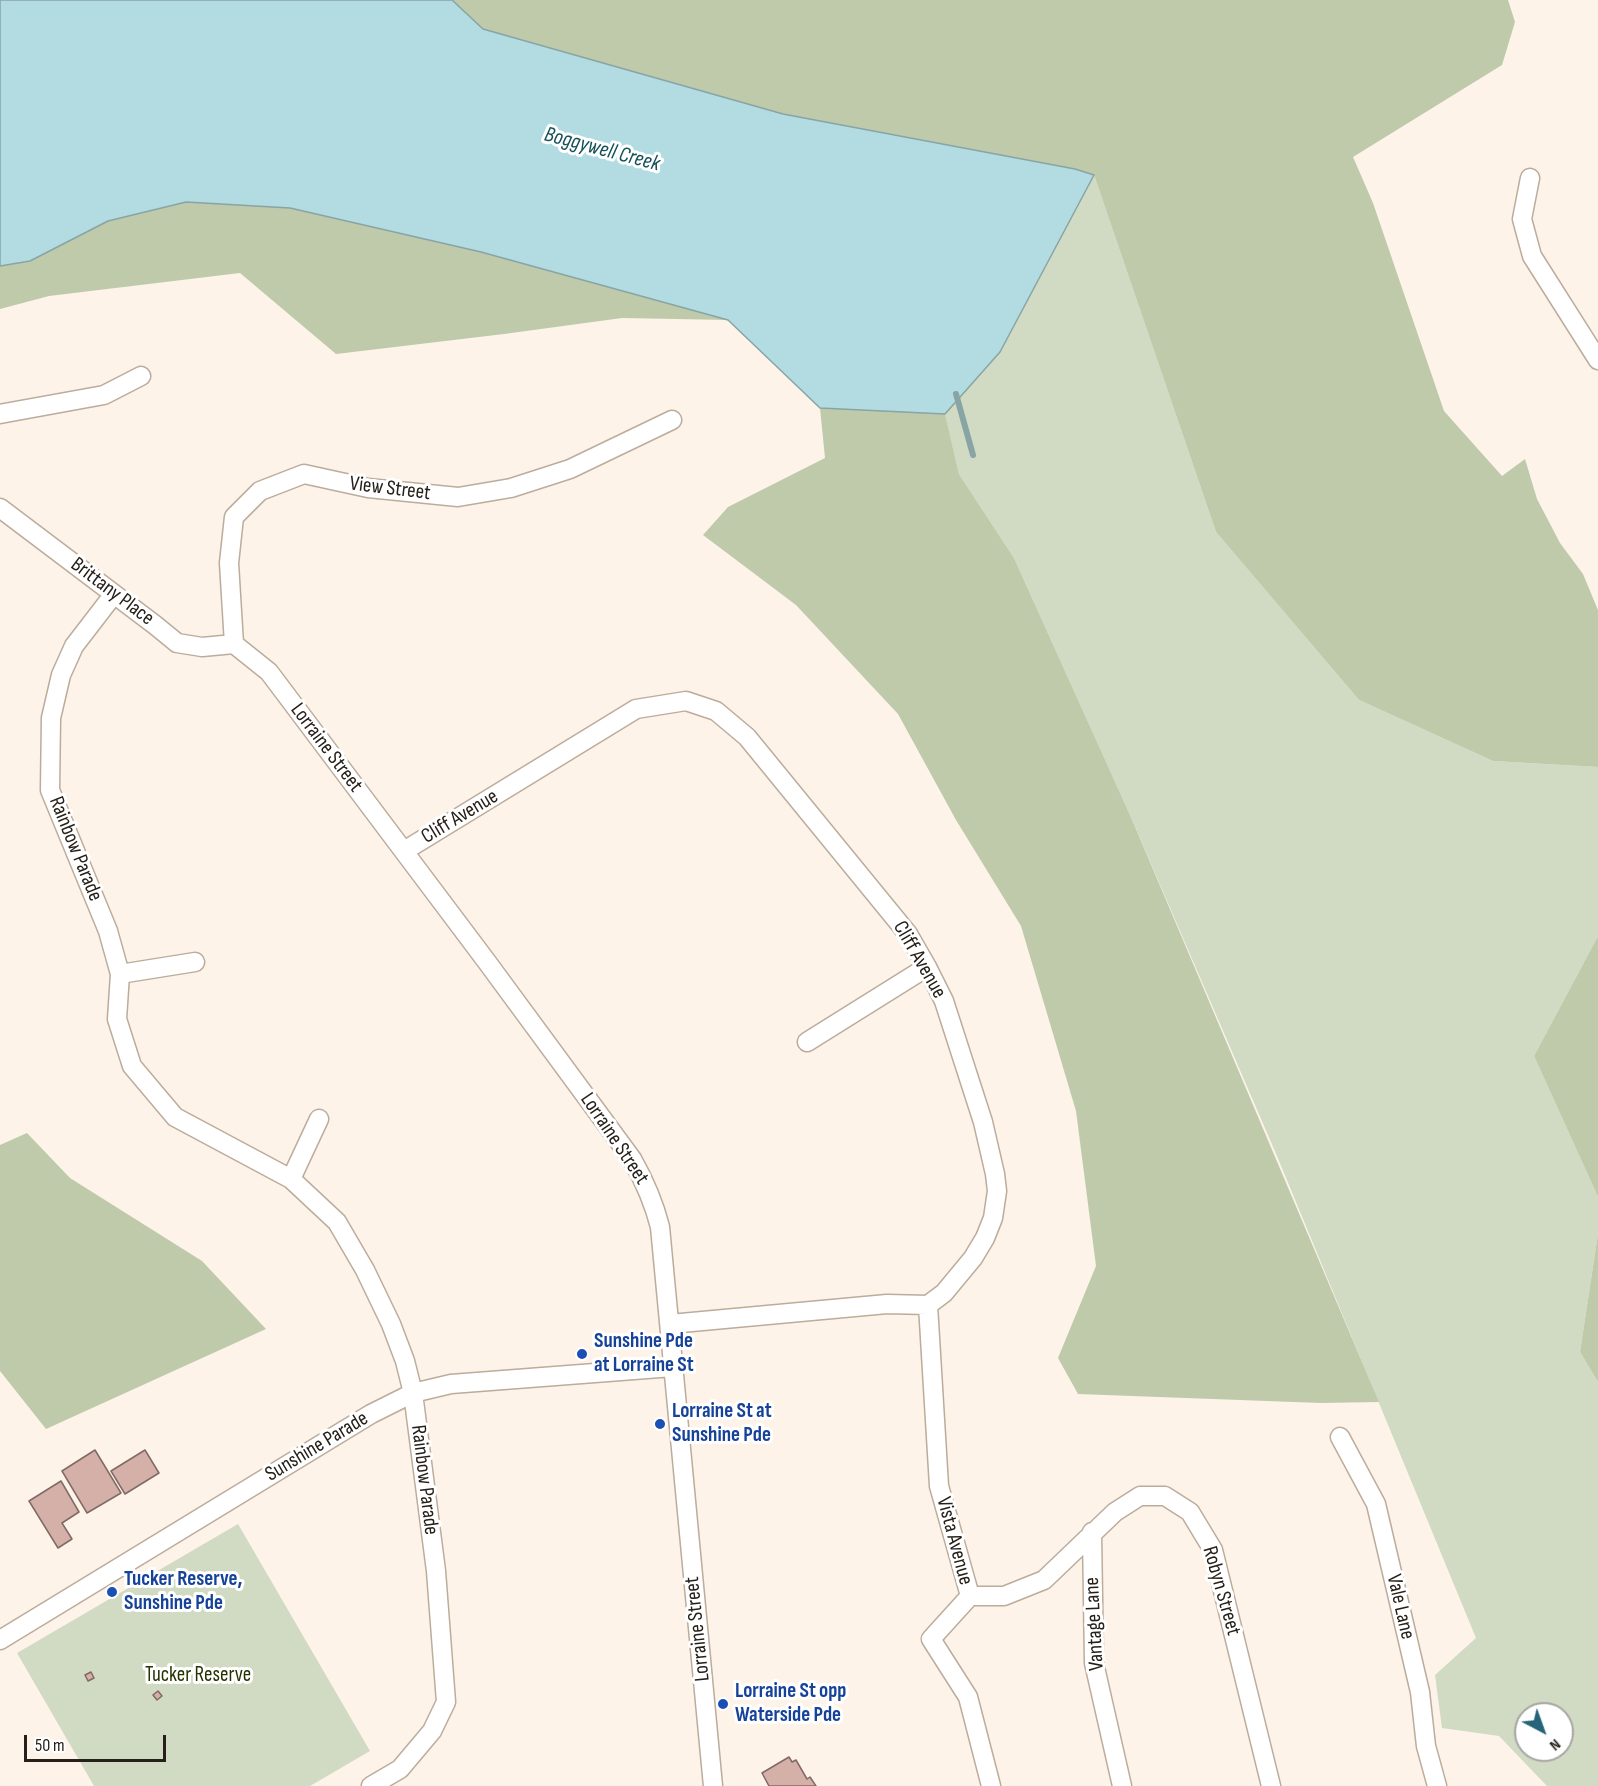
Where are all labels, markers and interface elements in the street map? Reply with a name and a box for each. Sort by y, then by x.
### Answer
water label: Boggywell Creek [541,122,663,178]
street label: View Street [348,472,432,506]
street label: Brittany Place [65,552,159,632]
street label: Lorraine Street [284,698,368,798]
street label: Cliff Avenue [417,784,503,850]
street label: Rainbow Parade [43,793,107,905]
street label: Cliff Avenue [887,917,951,1003]
street label: Lorraine Street [574,1088,654,1190]
place label: Sunshine Pde at Lorraine St [594,1329,694,1379]
marker: Sunshine Pde at Lorraine St [575,1347,589,1361]
place label: Lorraine St at Sunshine Pde [672,1399,772,1449]
street label: Sunshine Parade [261,1406,373,1488]
marker: Lorraine St at Sunshine Pde [653,1417,667,1431]
street label: Rainbow Parade [405,1424,443,1536]
street label: Vista Avenue [930,1494,978,1588]
street label: Robyn Street [1196,1544,1246,1638]
place label: Tucker Reserve, Sunshine Pde [124,1567,243,1617]
street label: Vale Lane [1380,1572,1420,1642]
street label: Lorraine Street [680,1575,716,1683]
street label: Vantage Lane [1080,1577,1110,1671]
marker: Tucker Reserve, Sunshine Pde [105,1585,119,1599]
park label: Tucker Reserve [145,1663,251,1689]
place label: Lorraine St opp Waterside Pde [735,1679,846,1729]
marker: Lorraine St opp Waterside Pde [716,1697,730,1711]
north arrow [1514,1702,1574,1762]
scale bar [27,1723,170,1761]
text: N [1545,1734,1564,1754]
text: 50 m [35,1735,65,1756]

